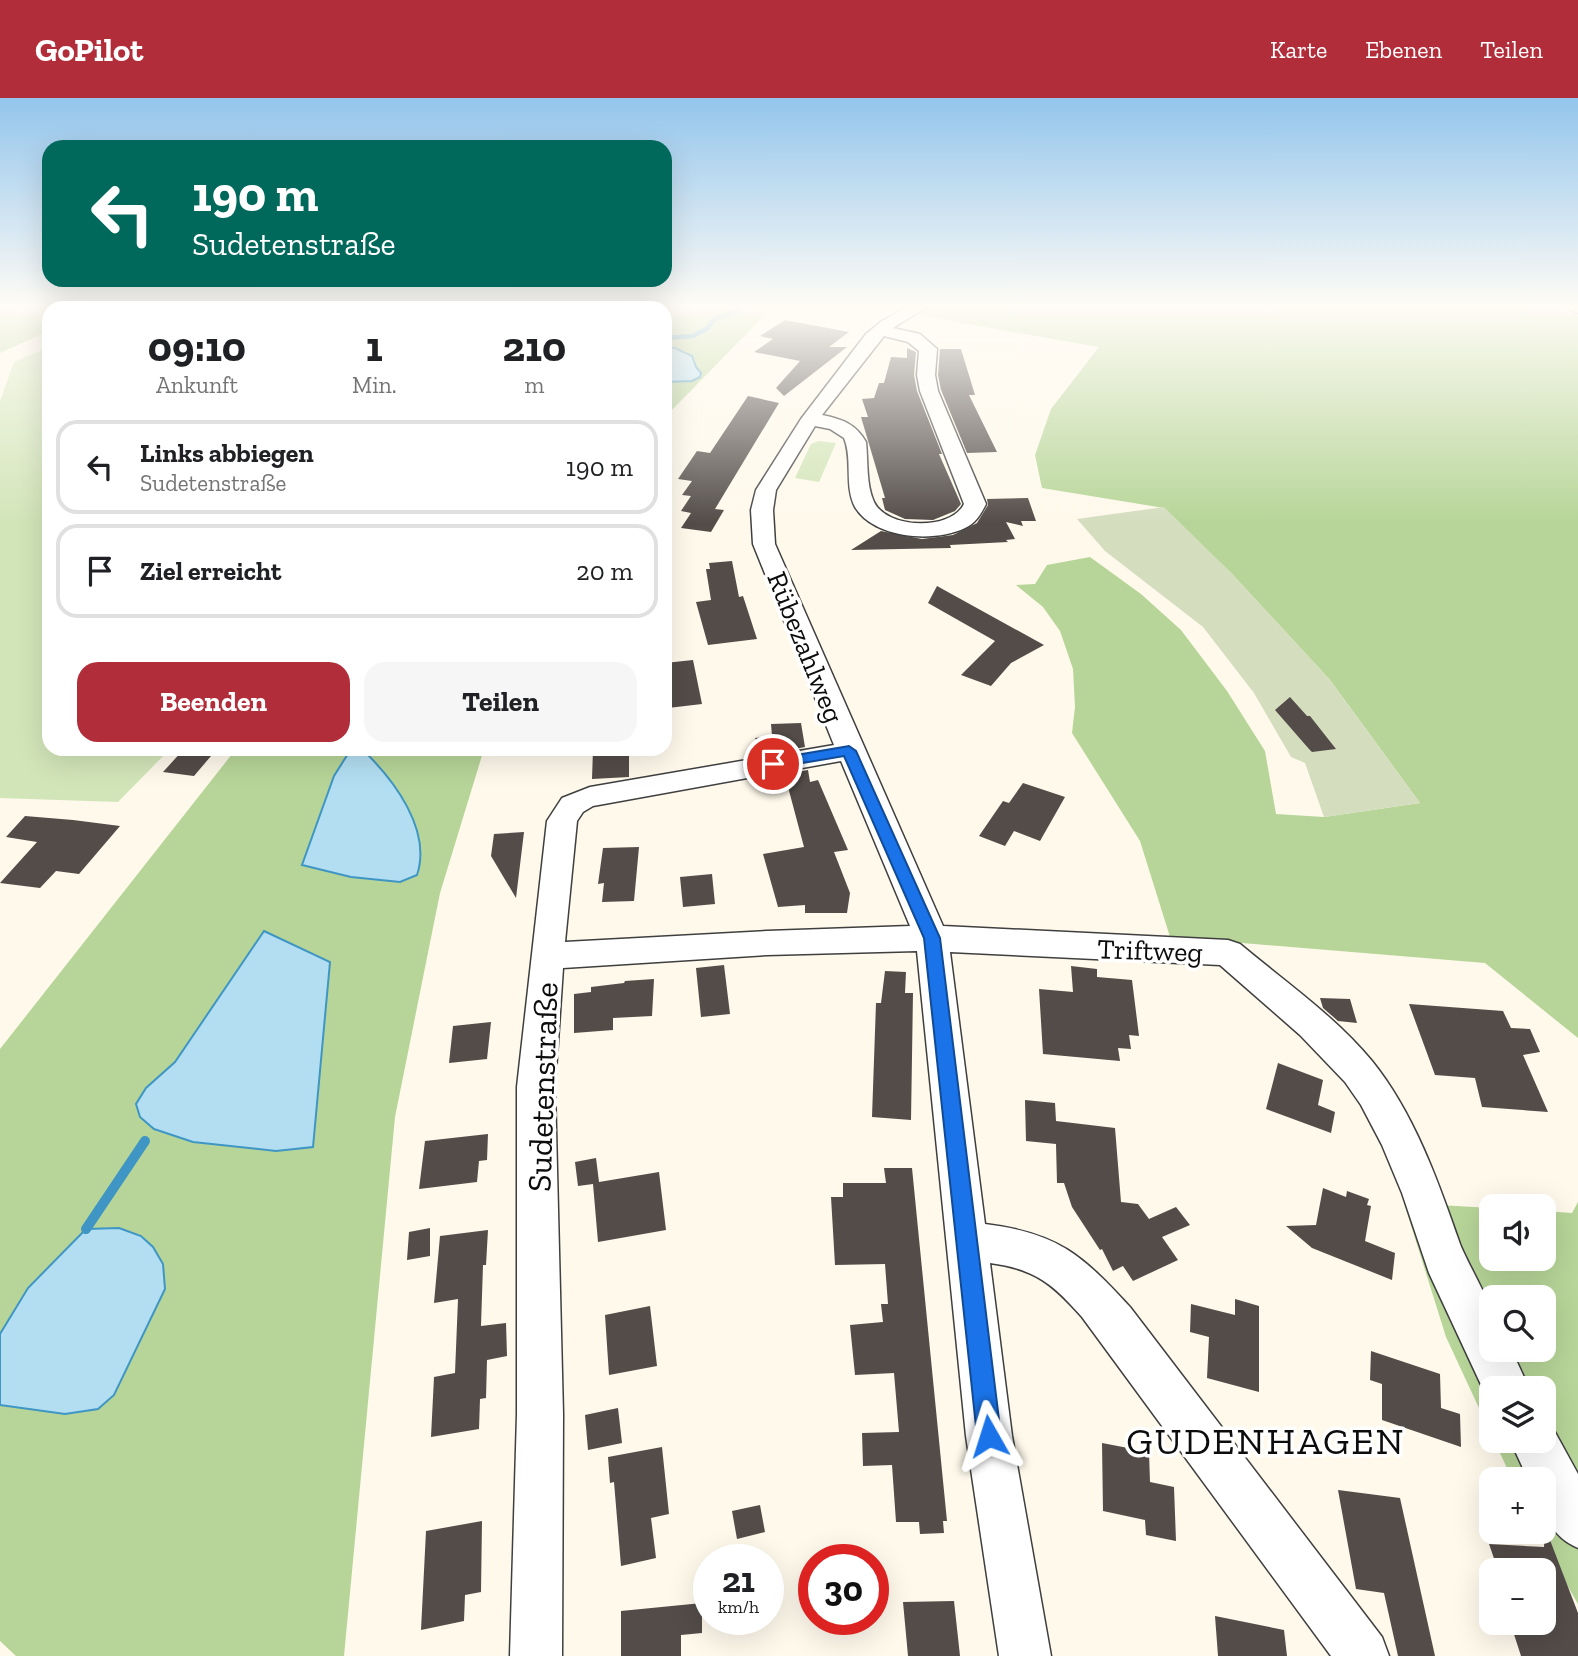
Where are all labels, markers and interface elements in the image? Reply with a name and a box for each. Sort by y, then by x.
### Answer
text: GoPilot [35,30,143,69]
text: Karte [1270,35,1327,64]
text: Ebenen [1365,35,1442,64]
text: Teilen [1480,35,1543,64]
text: 190 m [192,165,318,224]
icon: left [77,168,168,259]
text: Sudetenstraße [192,225,396,263]
text: 09:10 [148,321,246,372]
text: 1 [366,321,383,372]
text: 210 [502,321,566,372]
text: Ankunft [156,371,238,399]
text: Min. [352,371,397,399]
text: m [524,371,544,399]
text: Links abbiegen [140,437,314,469]
icon: left [81,448,119,486]
text: 190 m [566,451,633,483]
text: Sudetenstraße [140,469,286,497]
icon: arrive [81,552,119,590]
text: Ziel erreicht [140,555,281,587]
text: 20 m [576,555,633,587]
street label: Rübezahlweg [760,567,851,728]
button: Beenden [77,662,350,742]
button: Teilen [364,662,637,742]
pin [743,734,803,794]
icon: arrive [754,745,792,783]
street label: Triftweg [1097,932,1203,969]
street label: Sudetenstraße [519,981,566,1193]
map controls [1479,1194,1556,1635]
button: sound [1479,1194,1556,1271]
button: search [1479,1285,1556,1362]
button: layers [1479,1376,1556,1453]
position arrow [952,1399,1026,1473]
district label: GUDENHAGEN [1126,1418,1406,1464]
button: + [1479,1467,1556,1544]
speed limit sign: 30 [798,1544,889,1635]
button: − [1479,1558,1556,1635]
text: 21 [722,1559,755,1601]
text: km/h [718,1596,759,1618]

